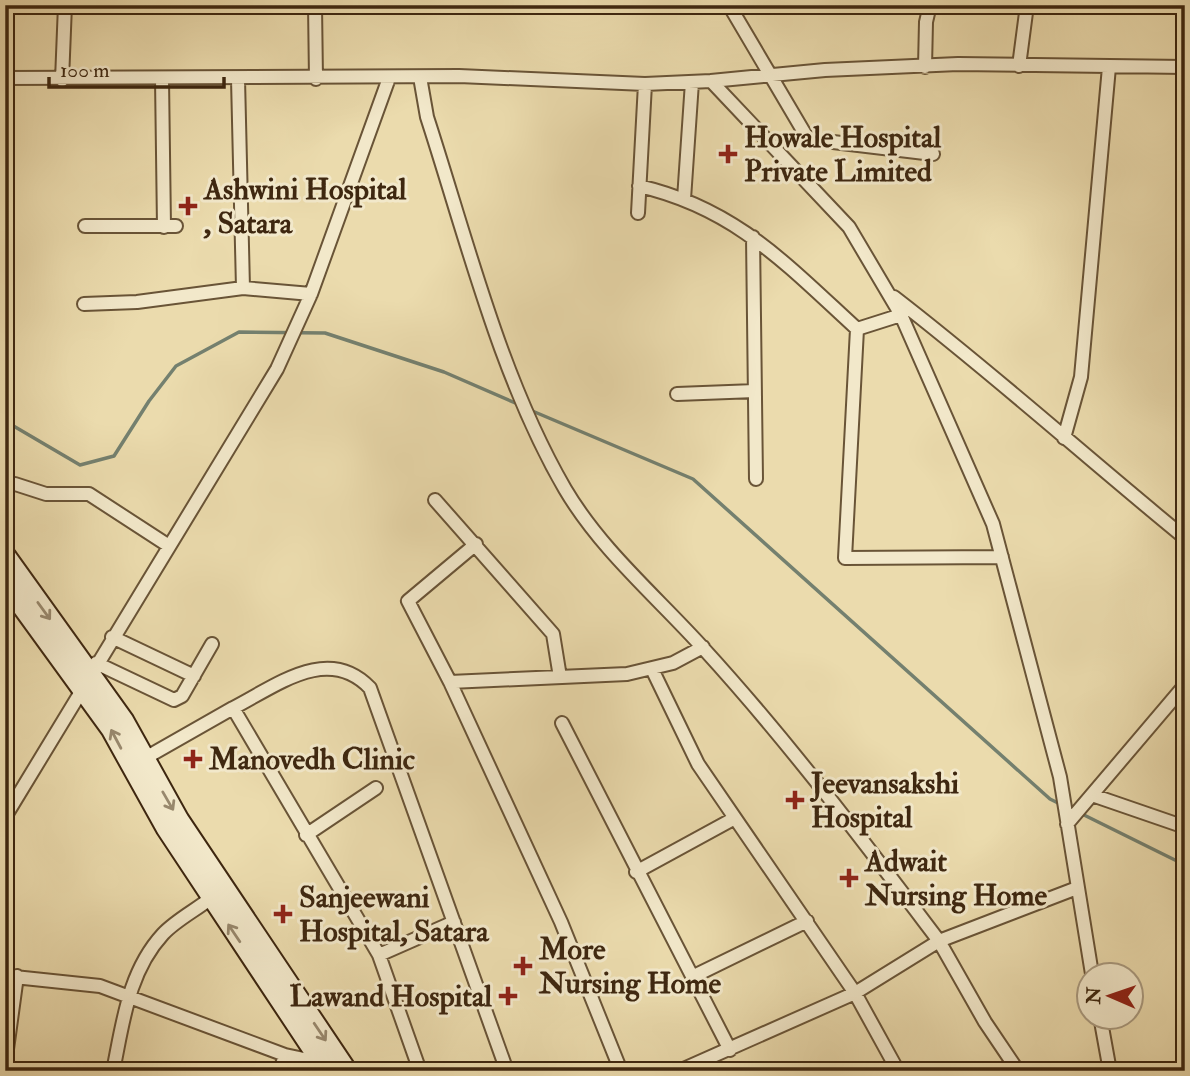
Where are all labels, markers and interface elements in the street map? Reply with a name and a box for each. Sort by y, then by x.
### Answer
scale bar [49,46,224,90]
text: 100 m [60,57,110,84]
place label: Howale Hospital Private Limited [744,119,941,190]
marker: Howale Hospital Private Limited [718,144,738,164]
place label: Ashwini Hospital , Satara [202,171,407,242]
marker: Ashwini Hospital , Satara [178,196,198,216]
one-way arrow [37,601,51,620]
one-way arrow [109,729,123,749]
place label: Manovedh Clinic [208,741,415,778]
marker: Manovedh Clinic [183,749,203,769]
place label: Jeevansakshi Hospital [809,765,959,836]
one-way arrow [161,790,175,810]
marker: Jeevansakshi Hospital [785,790,805,810]
place label: Adwait Nursing Home [863,843,1047,914]
marker: Adwait Nursing Home [839,868,859,888]
place label: Sanjeewani Hospital, Satara [299,879,490,950]
marker: Sanjeewani Hospital, Satara [273,904,293,924]
one-way arrow [227,924,242,943]
place label: More Nursing Home [538,931,721,1002]
marker: More Nursing Home [513,956,533,976]
north arrow [1074,960,1144,1030]
place label: Lawand Hospital [290,978,492,1015]
marker: Lawand Hospital [498,986,518,1006]
text: N [1082,986,1106,1005]
one-way arrow [313,1022,327,1041]

